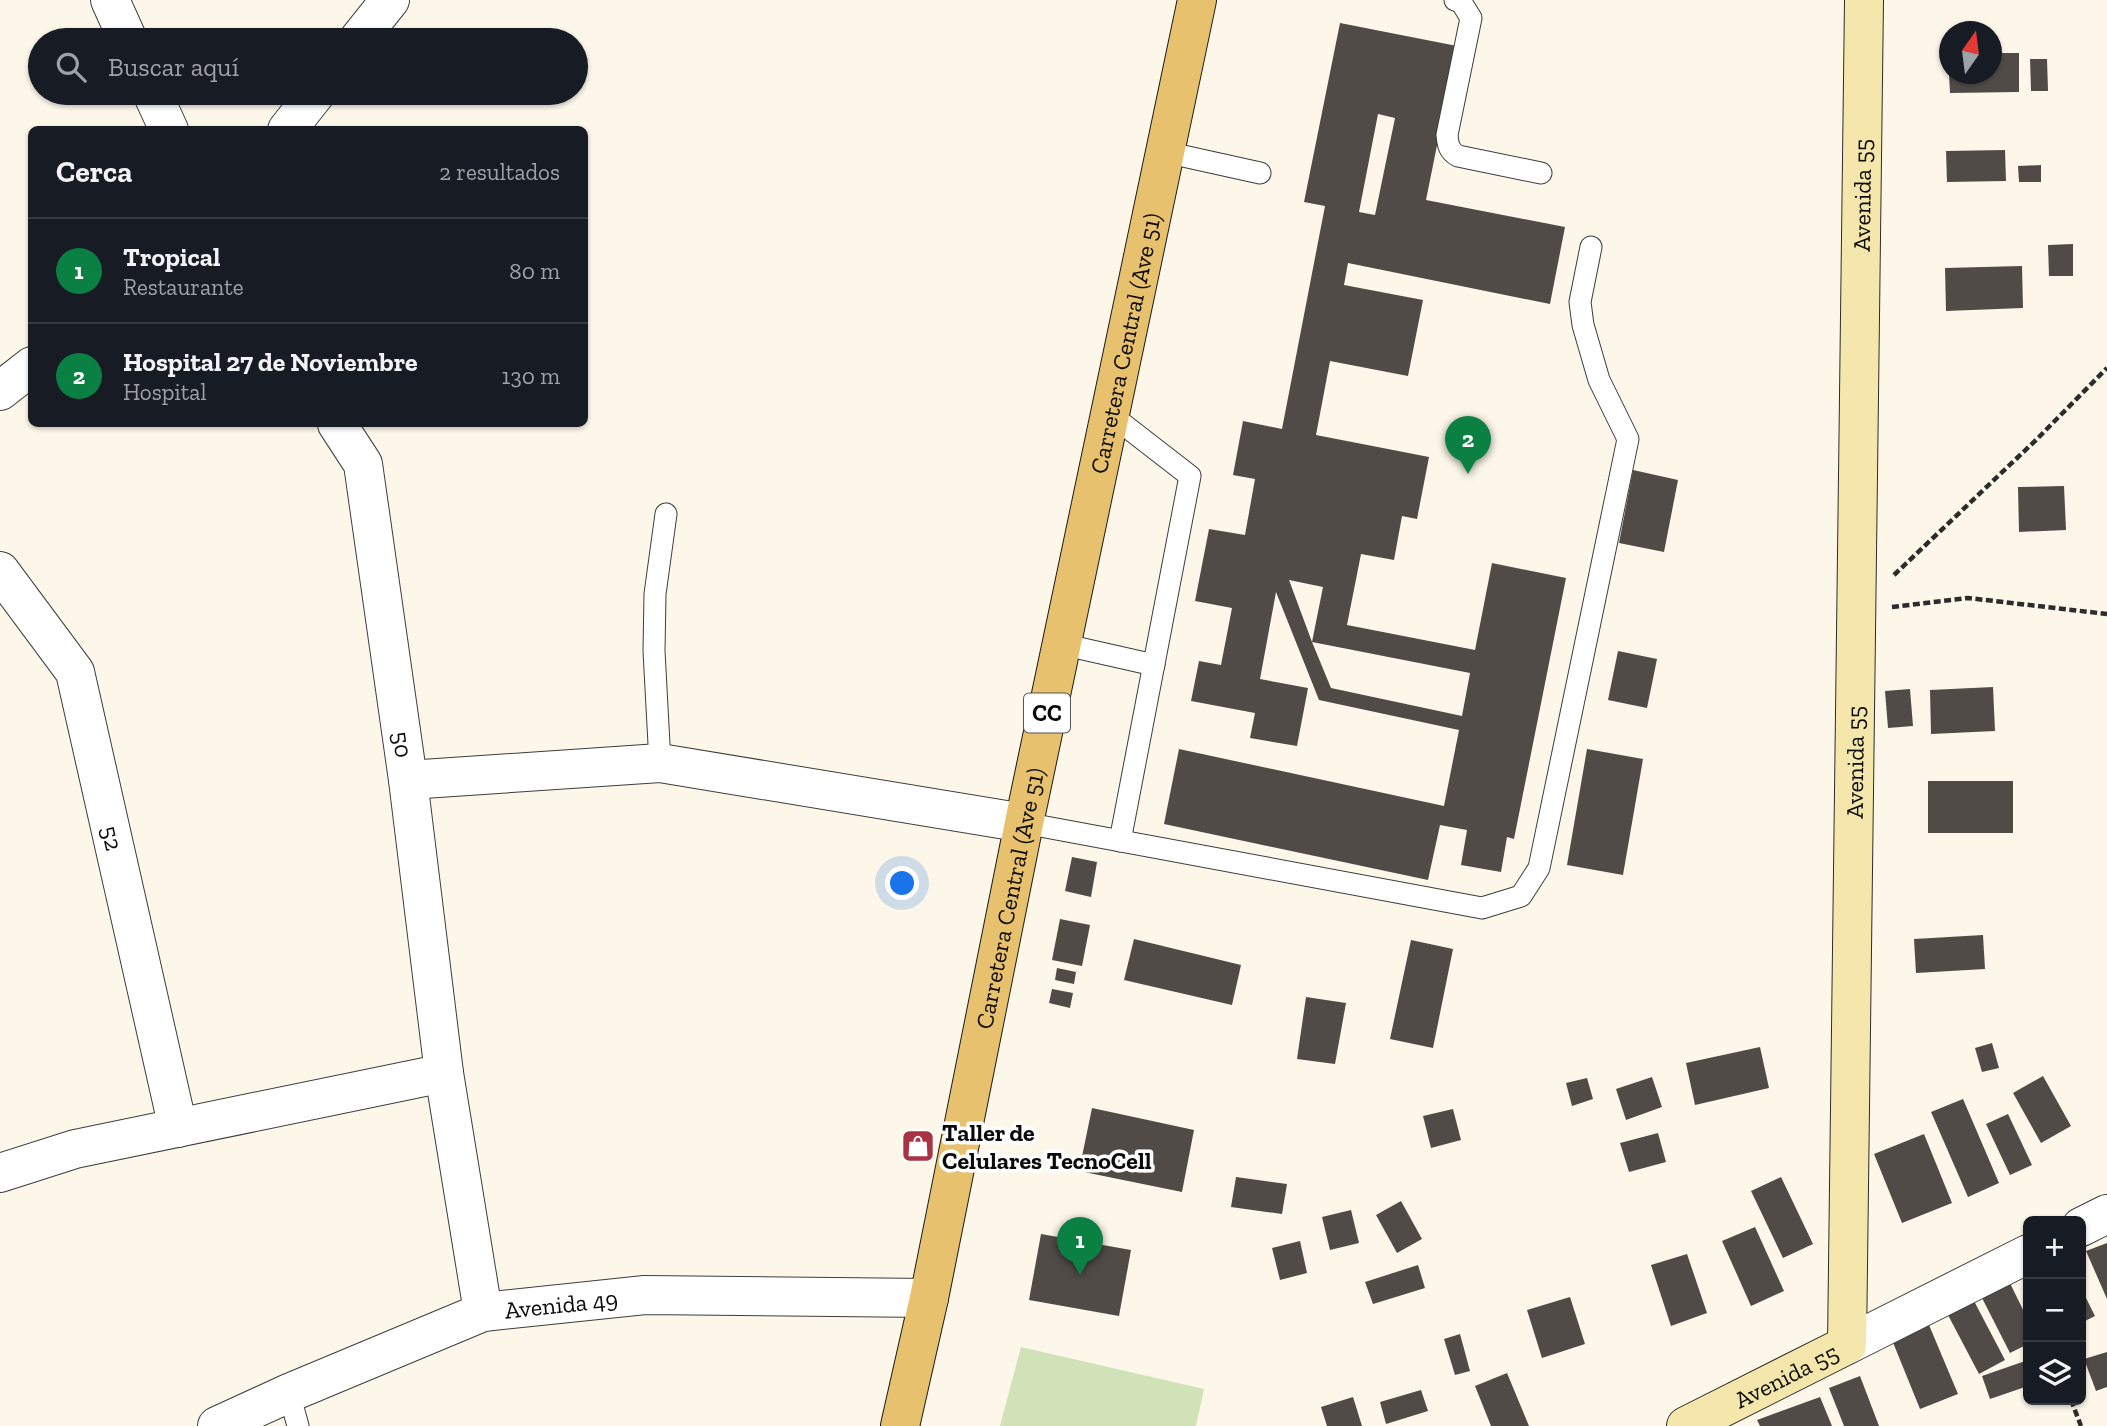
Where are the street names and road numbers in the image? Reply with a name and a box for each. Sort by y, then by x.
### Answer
street label: Avenida 55 [1846,139,1877,252]
street label: Carretera Central (Ave 51) [1083,210,1166,476]
road number: CC [1024,694,1070,733]
street label: Avenida 55 [1839,706,1870,819]
street label: 50 [387,729,419,759]
street label: Carretera Central (Ave 51) [969,765,1050,1031]
street label: 52 [96,823,129,853]
street label: Avenida 49 [503,1283,619,1324]
street label: Avenida 55 [1729,1337,1843,1414]

